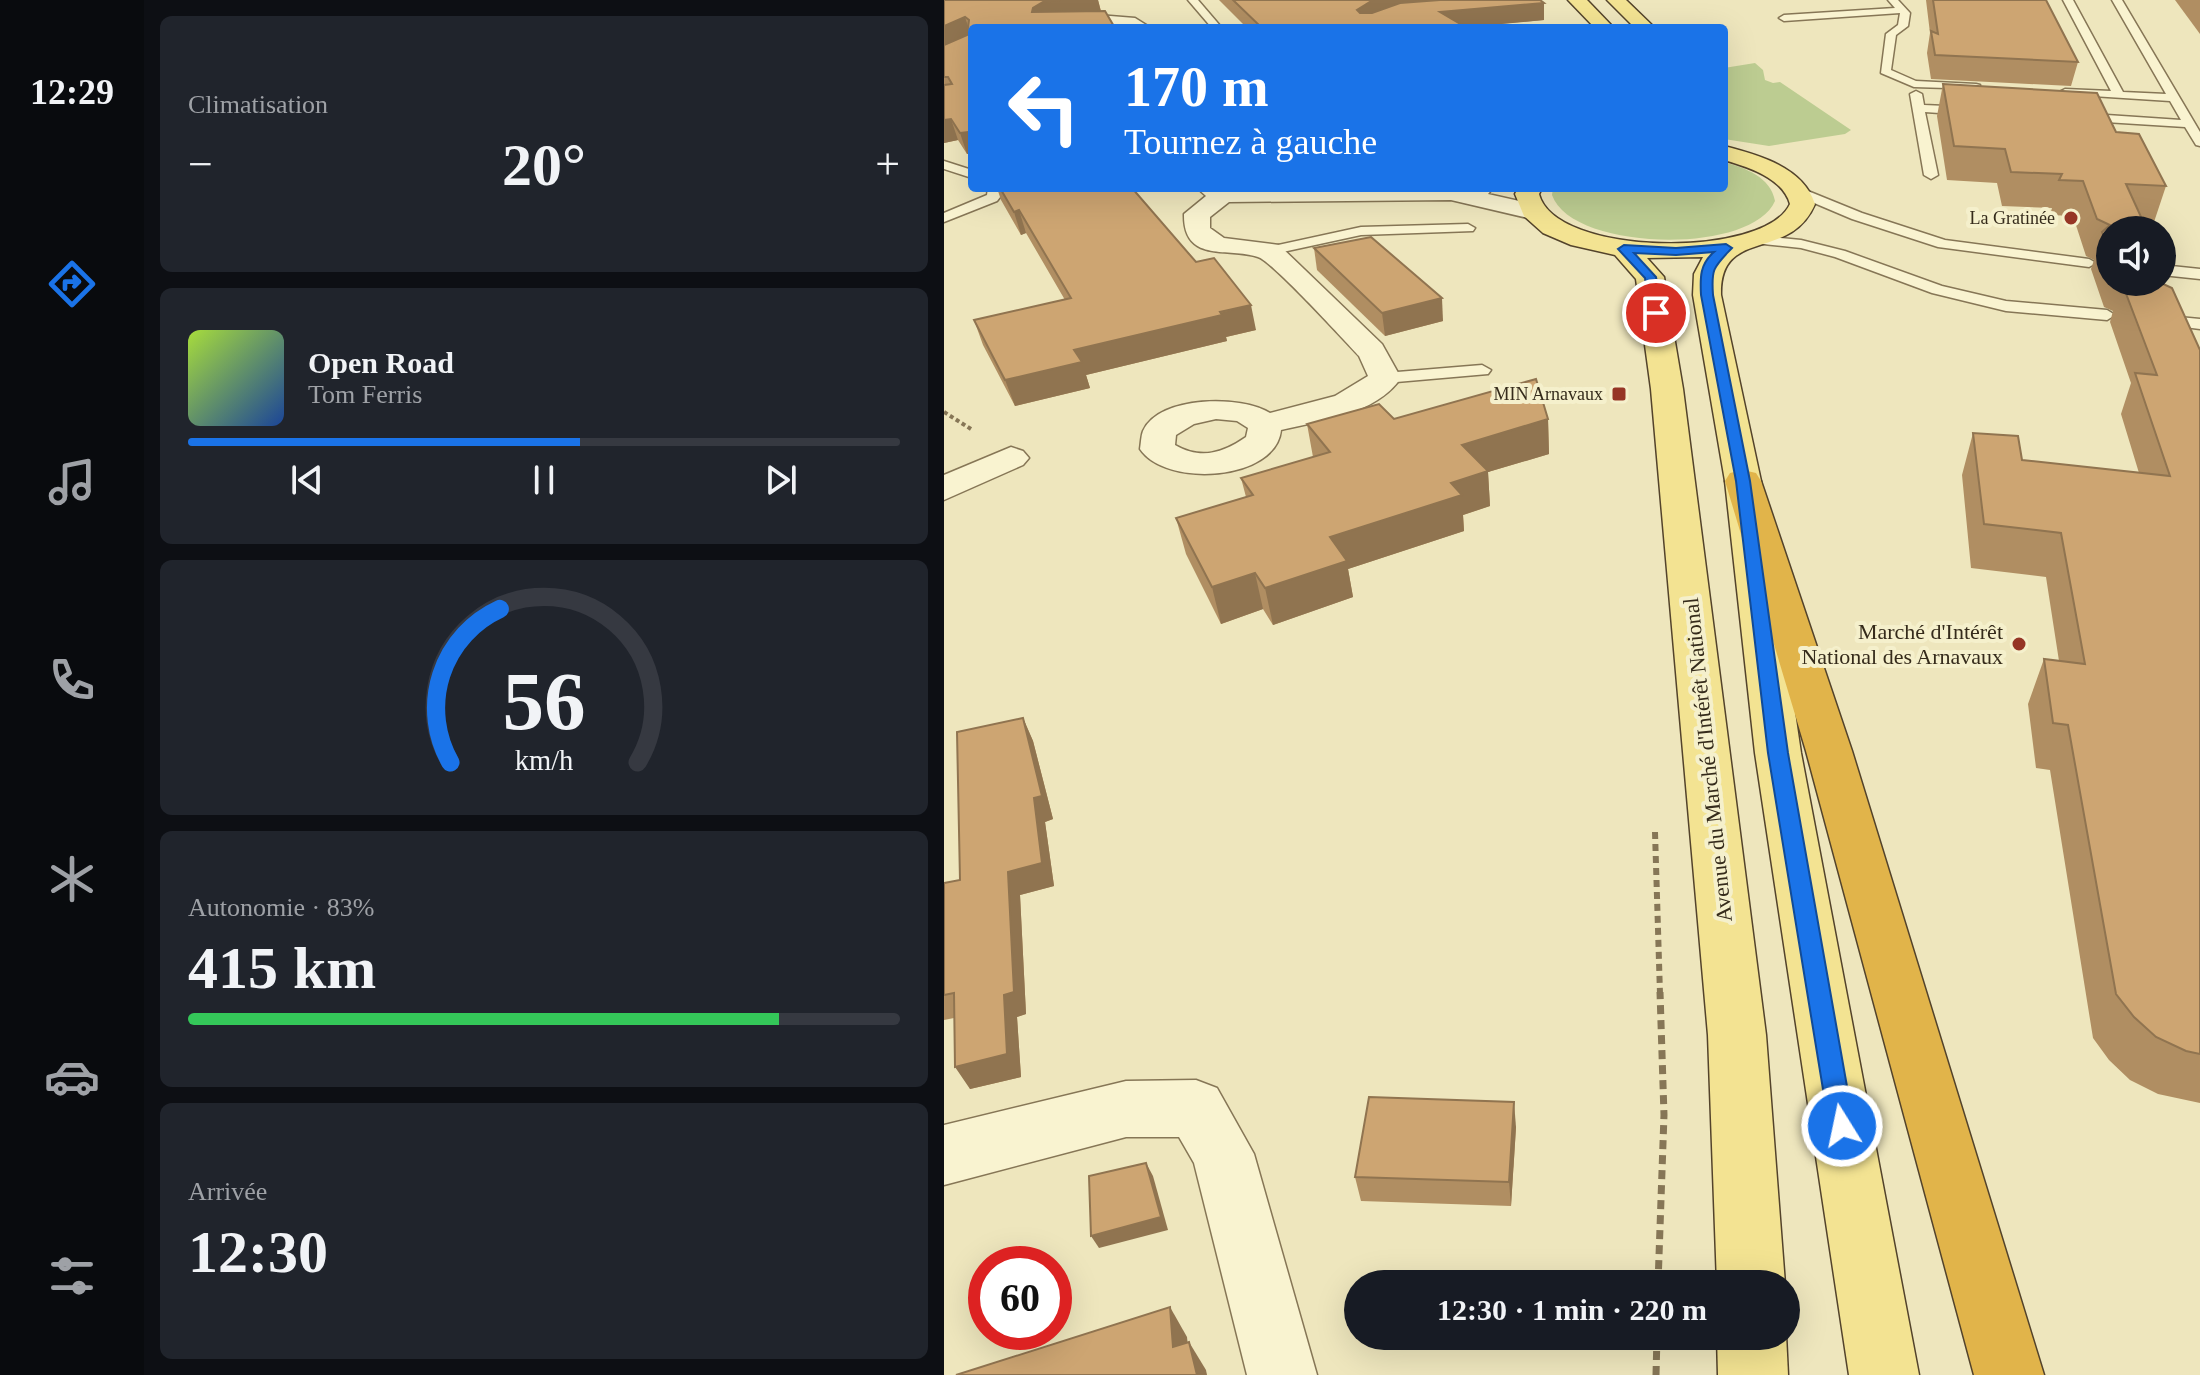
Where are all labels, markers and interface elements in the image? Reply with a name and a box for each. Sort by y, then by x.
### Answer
icon: left [992,56,1096,160]
text: 170 m [1124,56,1269,118]
text: 12:29 [30,72,114,112]
text: Climatisation [188,90,328,119]
text: Tournez à gauche [1124,122,1377,162]
text: 20° [502,132,586,198]
text: − [188,140,213,189]
text: + [875,140,900,189]
place label: La Gratinée [1970,208,2055,228]
marker: La Gratinée [2062,209,2080,227]
map controls [2096,216,2176,296]
button: sound [2096,216,2176,296]
icon: directions [44,256,100,312]
pin [1622,279,1690,347]
icon: arrive [1634,291,1678,335]
text: Open Road [308,346,454,379]
text: Tom Ferris [308,380,422,409]
place label: MIN Arnavaux [1494,384,1603,404]
marker: MIN Arnavaux [1610,385,1628,403]
icon: music [44,454,100,510]
icon: previous [285,458,329,502]
icon: pause [522,458,566,502]
icon: next [759,458,803,502]
street label: Avenue du Marché d'Intérêt National [1678,596,1737,923]
place label: Marché d'Intérêt National des Arnavaux [1801,619,2003,669]
marker: Marché d'Intérêt National des Arnavaux [2010,635,2028,653]
icon: phone [44,652,100,708]
text: 56 [502,655,586,747]
text: km/h [515,746,573,777]
icon: climate [44,851,100,907]
text: Autonomie · 83% [188,893,374,922]
text: 415 km [188,935,376,1001]
icon: car [44,1049,100,1105]
position arrow [1800,1084,1884,1168]
text: Arrivée [188,1177,267,1206]
text: 12:30 [188,1219,328,1285]
speed limit sign: 60 [968,1246,1072,1350]
icon: filters [44,1248,100,1304]
text: 12:30 · 1 min · 220 m [1437,1293,1707,1326]

